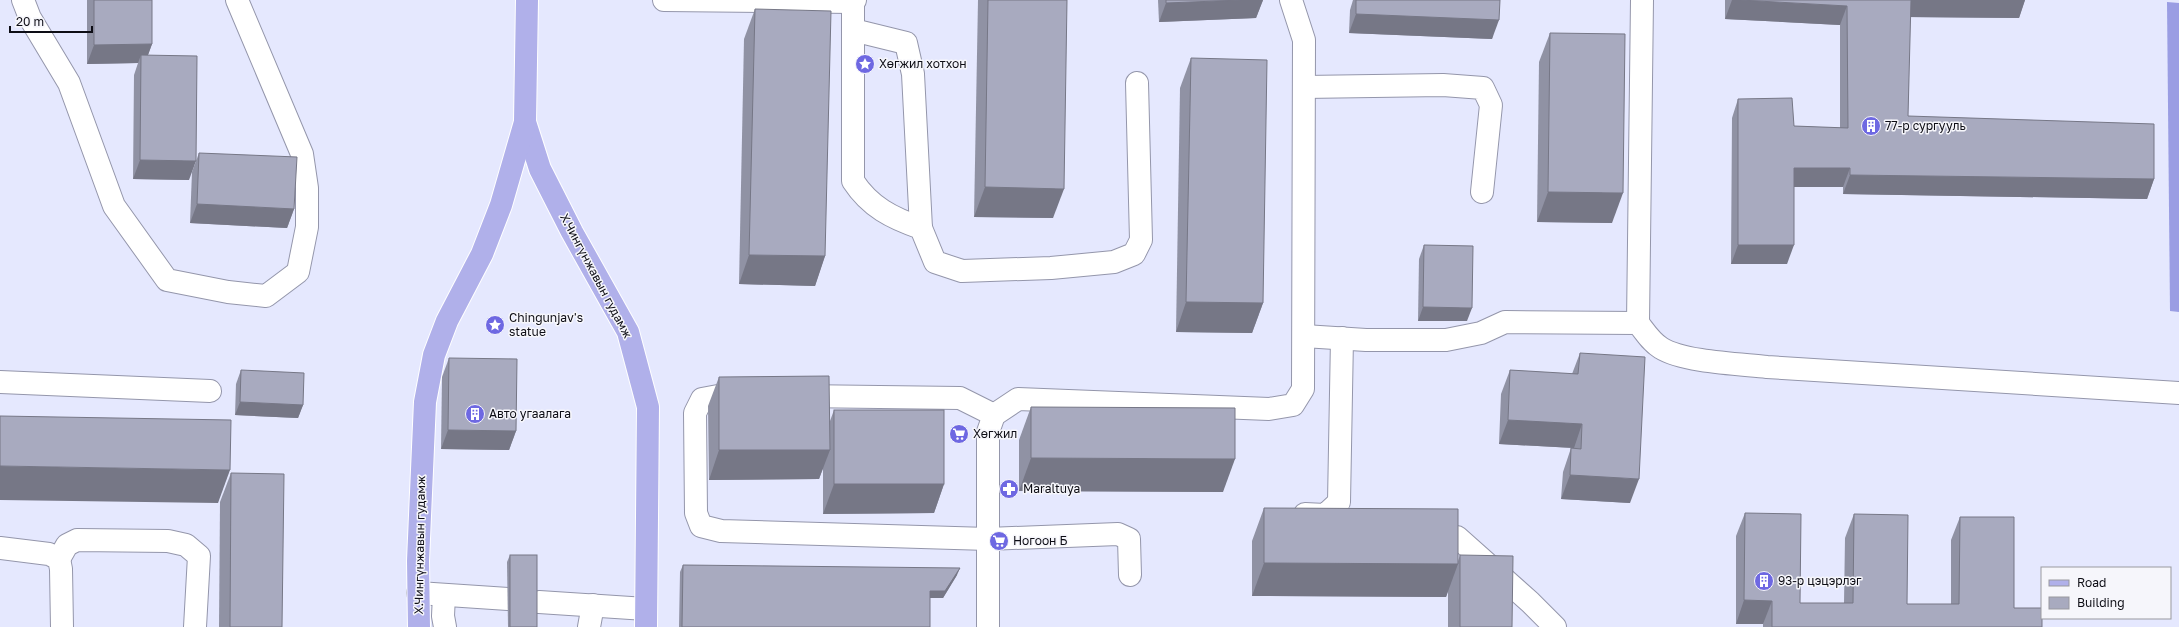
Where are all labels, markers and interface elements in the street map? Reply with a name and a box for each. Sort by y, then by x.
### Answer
scale bar [10,8,92,34]
text: 20 m [16,14,44,29]
place icon: Хөгжил хотхон [854,53,876,75]
place label: Хөгжил хотхон [879,56,967,71]
building icon: 77-р сургууль [1860,115,1882,137]
place label: 77-р сургууль [1885,118,1966,133]
street label: Х.Чингүнжавын гудамж [557,211,636,341]
place label: Chingunjav's statue [509,310,583,339]
place icon: Chingunjav's statue [484,314,506,336]
building icon: Авто угаалага [464,403,486,425]
place label: Авто угаалага [489,406,571,421]
supermarket icon: Хөгжил [948,423,970,445]
place label: Хөгжил [973,426,1017,441]
street label: Х.Чингүнжавын гудамж [411,475,428,615]
pharmacy icon: Maraltuya [998,478,1020,500]
place label: Maraltuya [1023,481,1080,496]
supermarket icon: Ногоон Б [988,530,1010,552]
place label: Ногоон Б [1013,533,1067,548]
legend [2041,567,2171,619]
building icon: 93-р цэцэрлэг [1753,570,1775,592]
place label: 93-р цэцэрлэг [1778,573,1862,588]
text: Road [2077,575,2106,590]
text: Building [2077,595,2125,610]

